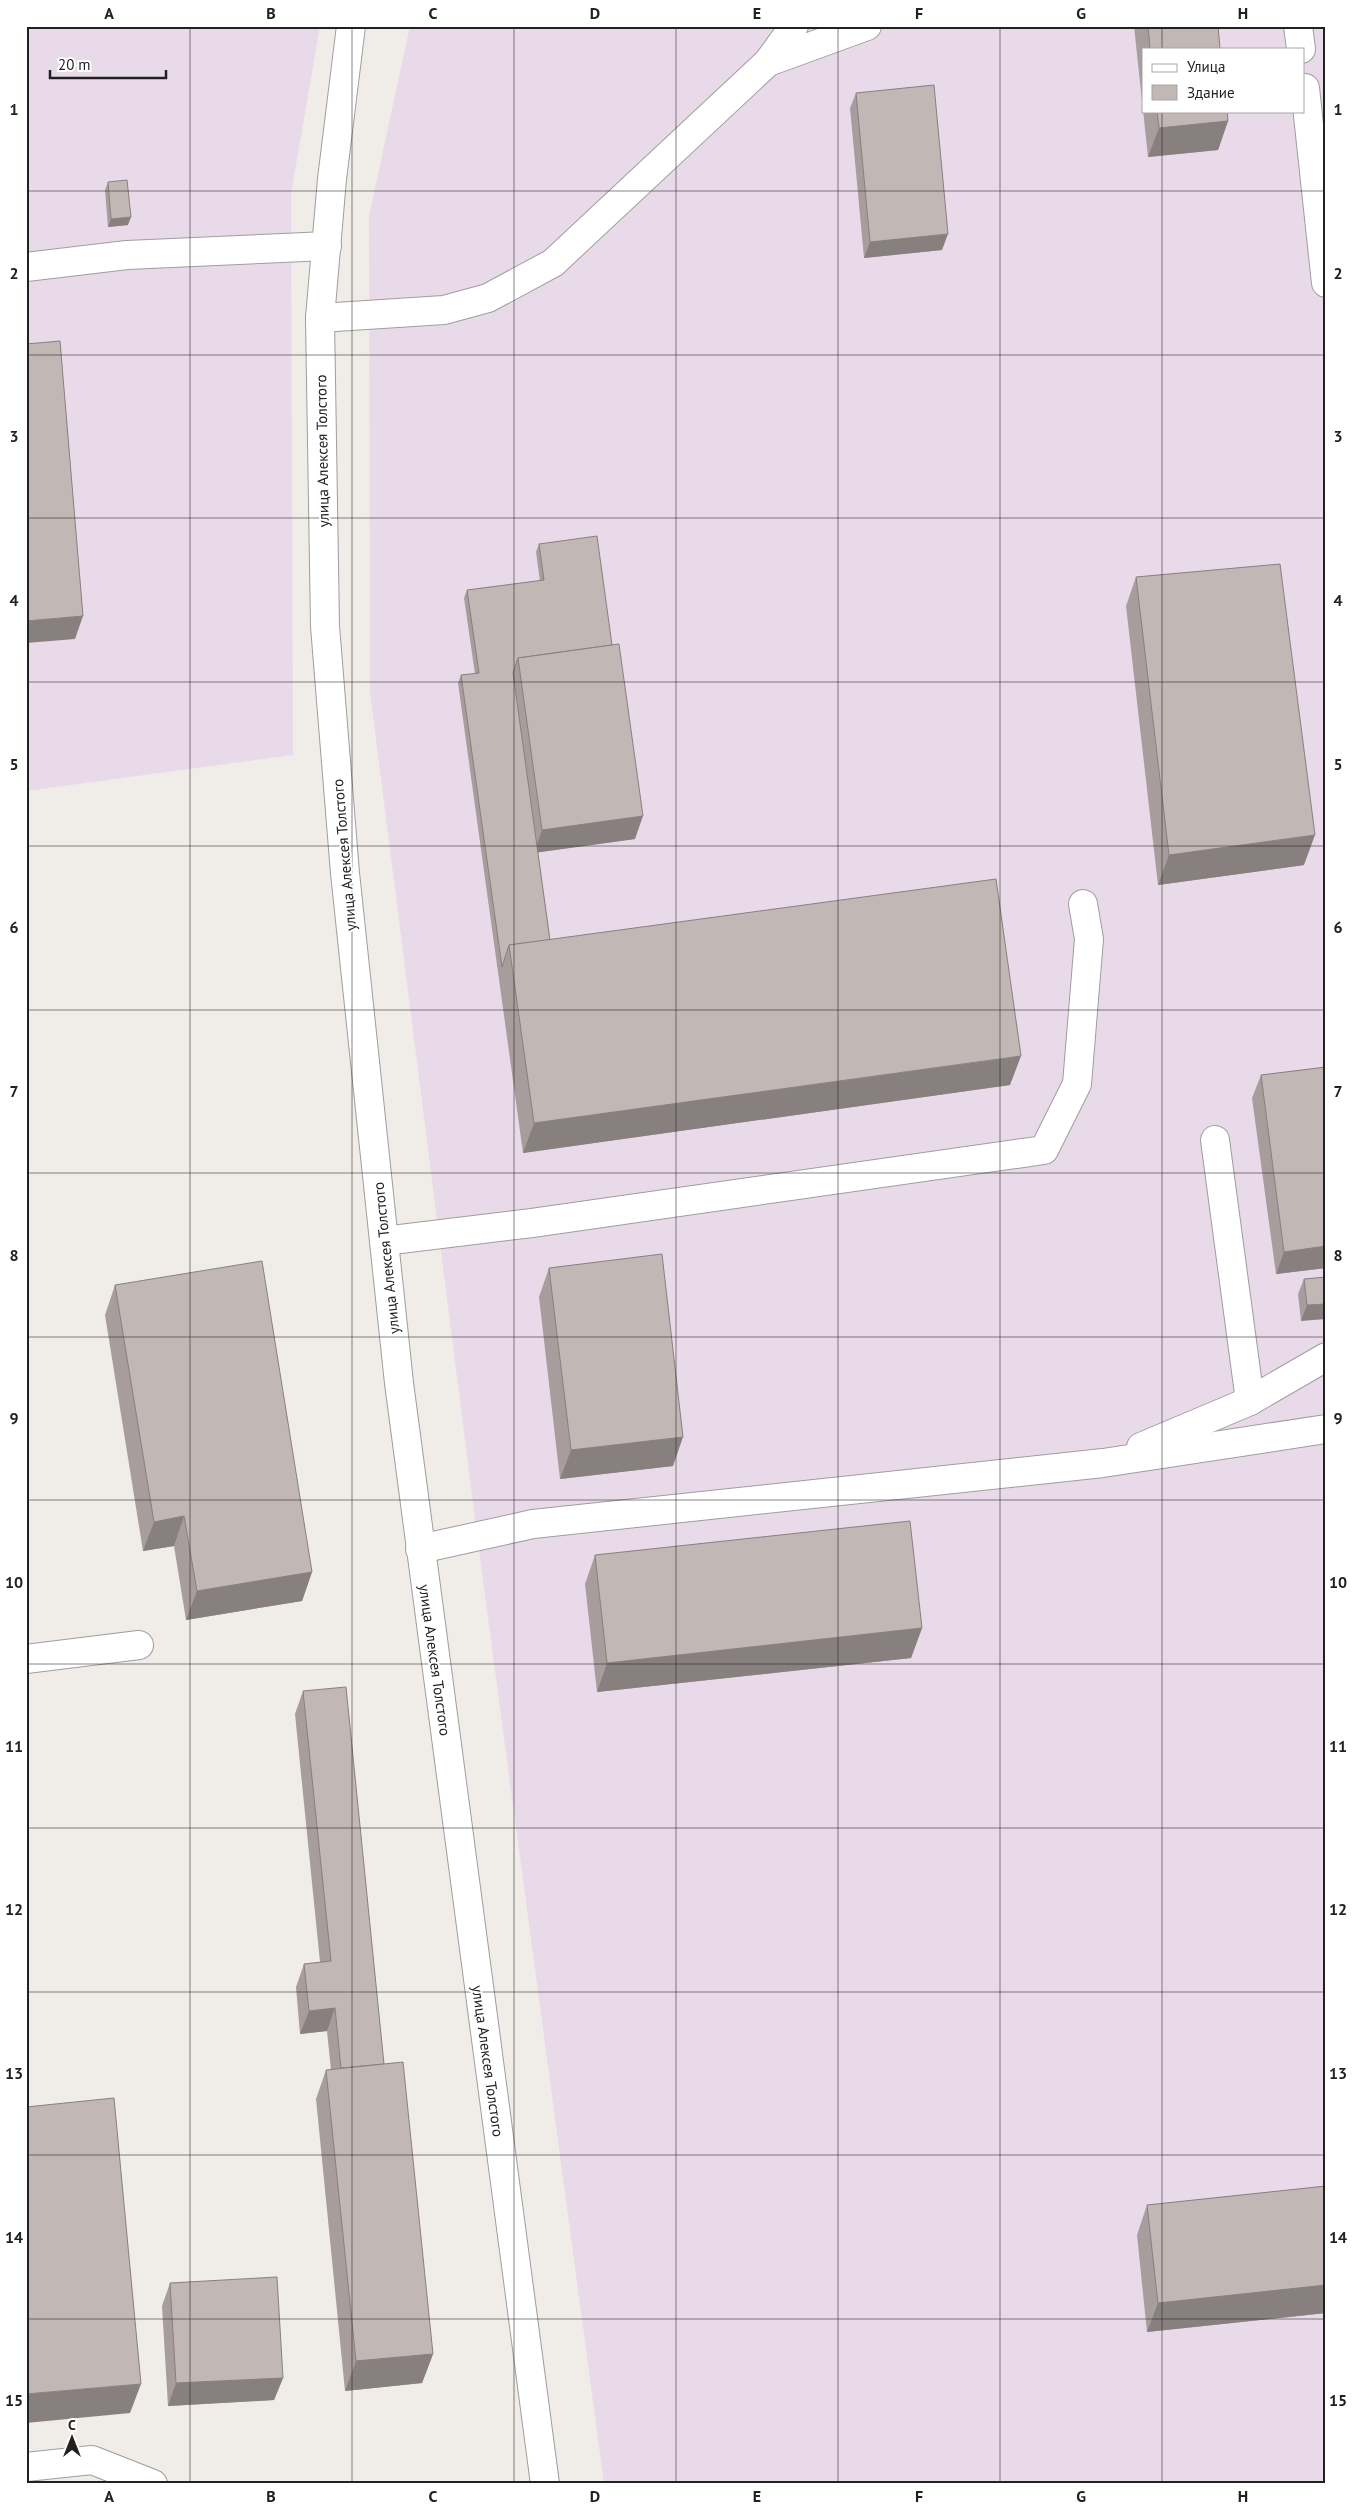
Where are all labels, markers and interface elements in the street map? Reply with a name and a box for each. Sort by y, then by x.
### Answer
text: A [104,3,114,23]
text: B [266,3,276,23]
text: C [429,3,438,23]
text: D [590,3,600,23]
text: E [753,3,761,23]
text: F [915,3,923,23]
text: G [1076,3,1086,23]
text: H [1238,3,1248,23]
scale bar [50,48,166,80]
legend [1142,48,1304,112]
text: 20 m [58,55,91,74]
text: Улица [1187,57,1225,76]
text: Здание [1187,83,1235,102]
text: 1 [9,99,19,119]
text: 1 [1333,99,1343,119]
text: 2 [9,263,19,283]
text: 2 [1333,263,1343,283]
street label: улица Алексея Толстого [311,374,333,528]
text: 3 [9,426,19,446]
text: 3 [1333,426,1343,446]
text: 4 [9,590,19,610]
text: 4 [1333,590,1343,610]
text: 5 [9,754,19,774]
text: 5 [1333,754,1343,774]
street label: улица Алексея Толстого [328,778,360,932]
text: 6 [9,917,19,937]
text: 6 [1333,917,1343,937]
text: 7 [9,1081,19,1101]
text: 7 [1333,1081,1343,1101]
street label: улица Алексея Толстого [369,1181,403,1335]
text: 8 [9,1245,19,1265]
text: 8 [1333,1245,1343,1265]
text: 9 [9,1408,19,1428]
text: 9 [1333,1408,1343,1428]
text: 10 [5,1572,23,1592]
text: 10 [1329,1572,1347,1592]
street label: улица Алексея Толстого [415,1583,455,1737]
text: 11 [5,1736,23,1756]
text: 11 [1329,1736,1347,1756]
text: 12 [5,1899,23,1919]
text: 12 [1329,1899,1347,1919]
street label: улица Алексея Толстого [468,1984,508,2138]
text: 13 [5,2063,23,2083]
text: 13 [1329,2063,1347,2083]
text: 14 [5,2227,23,2247]
text: 14 [1329,2227,1347,2247]
text: 15 [5,2390,23,2410]
text: 15 [1329,2390,1347,2410]
north arrow [48,2412,98,2462]
text: С [68,2416,76,2434]
text: A [104,2486,114,2506]
text: B [266,2486,276,2506]
text: C [429,2486,438,2506]
text: D [590,2486,600,2506]
text: E [753,2486,761,2506]
text: F [915,2486,923,2506]
text: G [1076,2486,1086,2506]
text: H [1238,2486,1248,2506]

